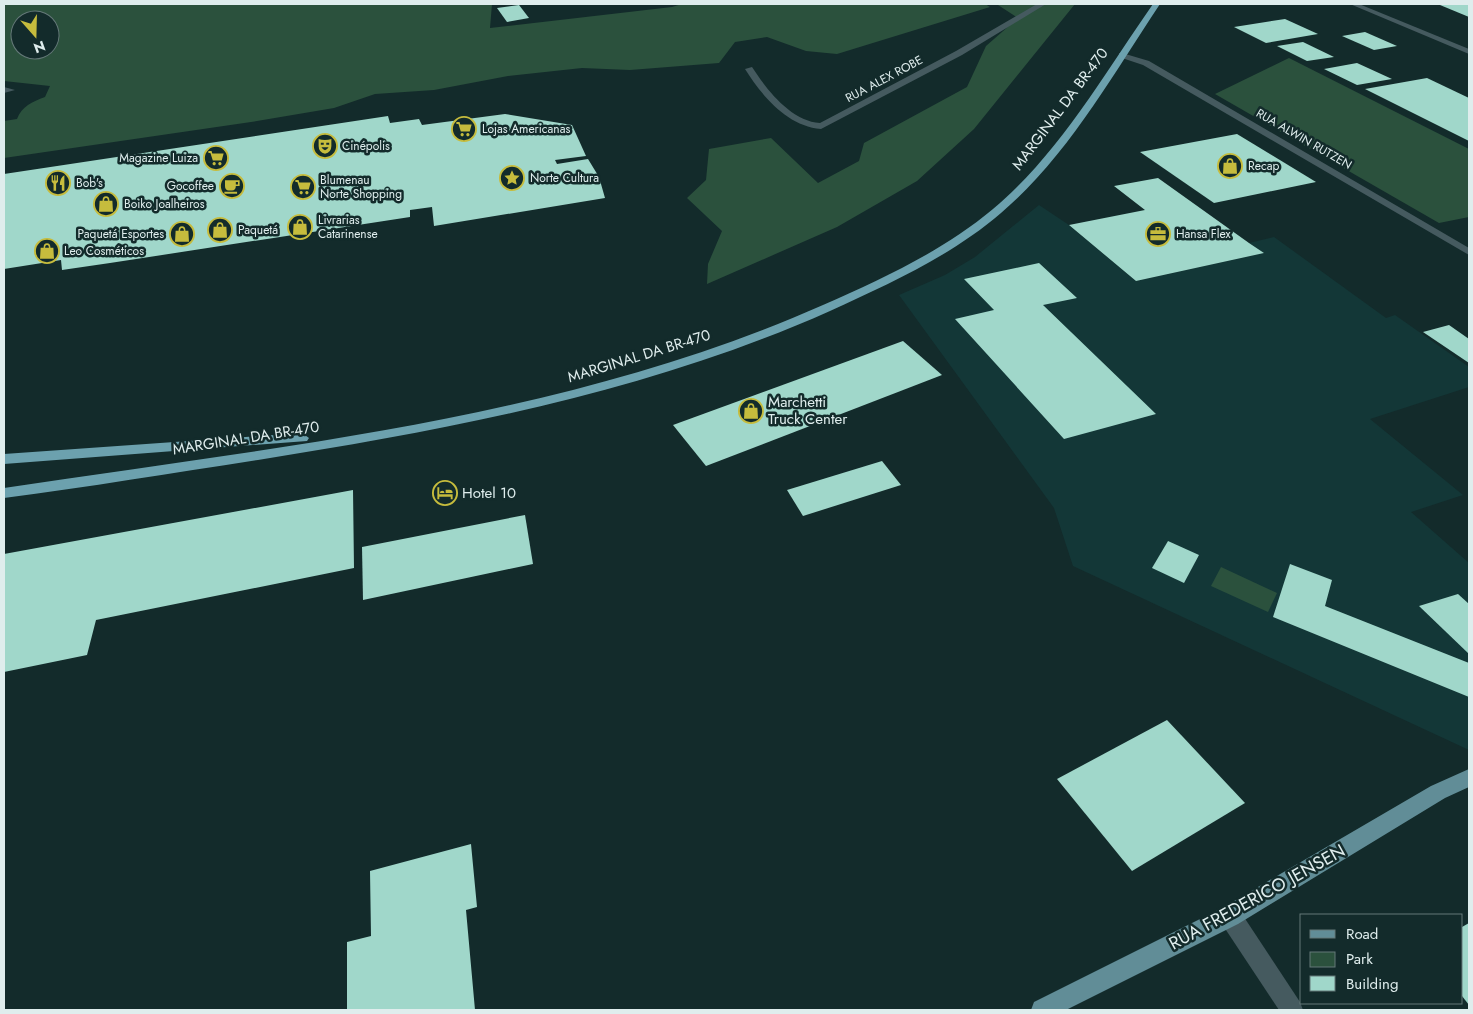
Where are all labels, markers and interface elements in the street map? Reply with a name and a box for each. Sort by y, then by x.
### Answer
north arrow [10,10,60,60]
text: N [31,36,48,59]
street label: MARGINAL DA BR-470 [1007,43,1113,175]
street label: RUA ALEX ROBE [842,51,926,107]
street label: RUA ALWIN RUTZEN [1253,104,1355,174]
supermarket icon: Lojas Americanas [451,116,477,142]
place label: Lojas Americanas [482,120,570,138]
theatre icon: Cinépolis [312,133,338,159]
place label: Cinépolis [342,137,390,155]
supermarket icon: Magazine Luiza [203,145,229,171]
place label: Magazine Luiza [119,149,198,167]
shop icon: Recap [1217,153,1243,179]
place label: Recap [1248,157,1279,175]
place icon: Norte Cultura [499,165,525,191]
place label: Norte Cultura [530,169,599,187]
restaurant icon: Bob's [45,170,71,196]
place label: Blumenau Norte Shopping [320,171,402,203]
cafe icon: Gocoffee [219,173,245,199]
place label: Bob's [76,174,103,192]
supermarket icon: Blumenau Norte Shopping [290,174,316,200]
place label: Gocoffee [167,177,214,195]
shop icon: Boiko Joalheiros [93,191,119,217]
place label: Boiko Joalheiros [124,195,205,213]
place label: Livrarias Catarinense [318,211,378,243]
shop icon: Livrarias Catarinense [287,214,313,240]
shop icon: Paquetá [207,217,233,243]
shop icon: Paquetá Esportes [169,221,195,247]
place label: Paquetá [238,221,278,239]
office icon: Hansa Flex [1145,221,1171,247]
place label: Paquetá Esportes [78,225,164,243]
place label: Hansa Flex [1176,225,1232,243]
shop icon: Leo Cosméticos [34,238,60,264]
place label: Leo Cosméticos [64,242,144,260]
street label: MARGINAL DA BR-470 [565,324,713,388]
place label: Marchetti Truck Center [768,391,848,430]
shop icon: Marchetti Truck Center [738,398,764,424]
street label: MARGINAL DA BR-470 [171,416,321,460]
hotel icon: Hotel 10 [432,480,458,506]
place label: Hotel 10 [462,482,516,504]
street label: RUA FREDERICO JENSEN [1164,838,1350,956]
legend [1300,914,1463,1004]
text: Road [1346,923,1378,945]
text: Park [1346,948,1373,970]
text: Building [1346,973,1398,995]

